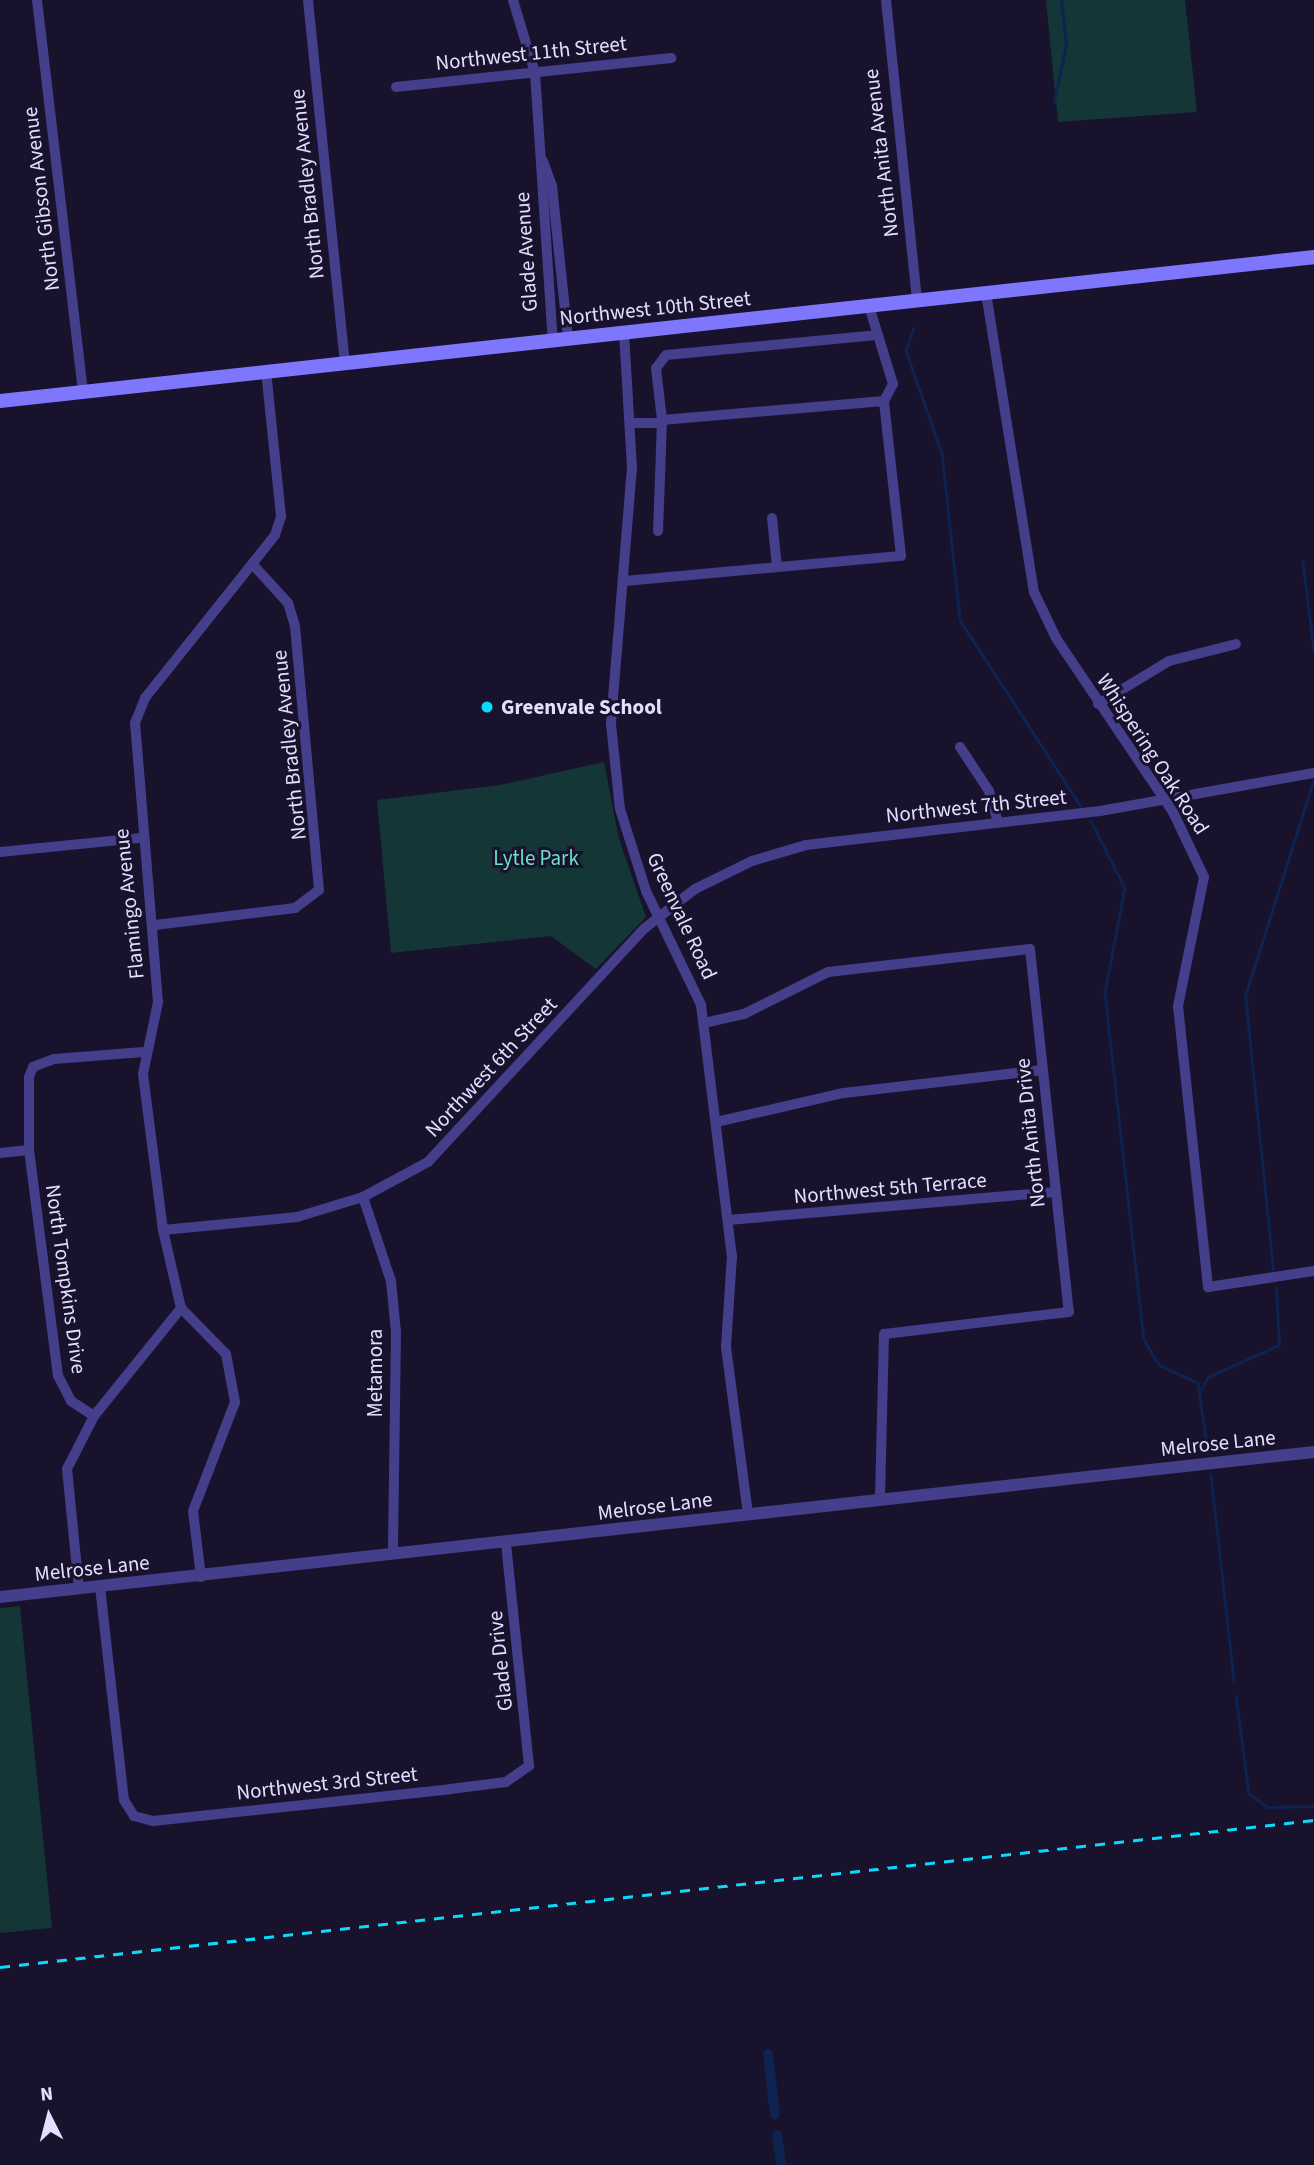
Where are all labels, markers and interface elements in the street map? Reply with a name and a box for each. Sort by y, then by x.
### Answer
street label: Northwest 11th Street [434,30,628,76]
street label: North Anita Avenue [858,67,904,239]
street label: North Bradley Avenue [284,88,330,280]
street label: North Gibson Avenue [17,106,65,292]
street label: Glade Avenue [509,191,543,313]
street label: Northwest 10th Street [558,285,752,331]
street label: North Bradley Avenue [266,649,312,841]
street label: Whispering Oak Road [1092,669,1214,839]
place label: Greenvale School [501,694,662,720]
marker: Greenvale School [479,699,495,715]
street label: Northwest 7th Street [884,784,1068,828]
street label: Flamingo Avenue [109,828,149,980]
park label: Lytle Park [493,845,579,871]
street label: Greenvale Road [642,848,722,984]
street label: Northwest 6th Street [420,992,562,1142]
street label: North Anita Drive [1010,1057,1050,1209]
street label: Northwest 5th Terrace [792,1167,988,1209]
street label: North Tompkins Drive [40,1183,92,1375]
street label: Metamora [362,1329,388,1417]
street label: Melrose Lane [1159,1424,1277,1462]
street label: Melrose Lane [596,1486,714,1526]
street label: Melrose Lane [33,1549,151,1587]
street label: Glade Drive [482,1610,518,1712]
street label: Northwest 3rd Street [235,1761,419,1805]
north arrow [14,2081,84,2151]
text: N [39,2081,54,2109]

